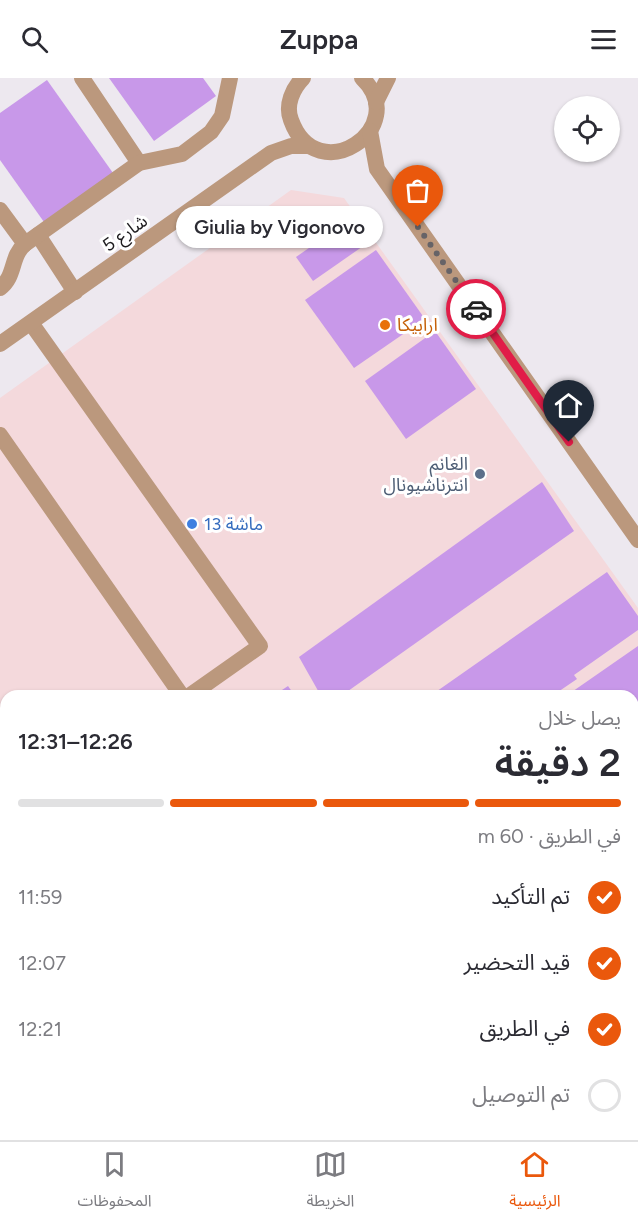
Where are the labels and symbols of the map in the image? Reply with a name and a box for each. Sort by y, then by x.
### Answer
pin [392,165,443,227]
callout: Giulia by Vigonovo [175,206,382,248]
street label: شارع 5 [98,210,153,259]
courier [446,279,506,339]
place label: ارابيكا [397,314,438,336]
marker: ارابيكا [378,318,392,332]
pin [543,380,594,442]
place label: الغانم انترناشيونال [384,453,468,496]
marker: الغانم انترناشيونال [473,467,487,481]
place label: ماشة 13 [204,513,263,535]
marker: ماشة 13 [185,517,199,531]

